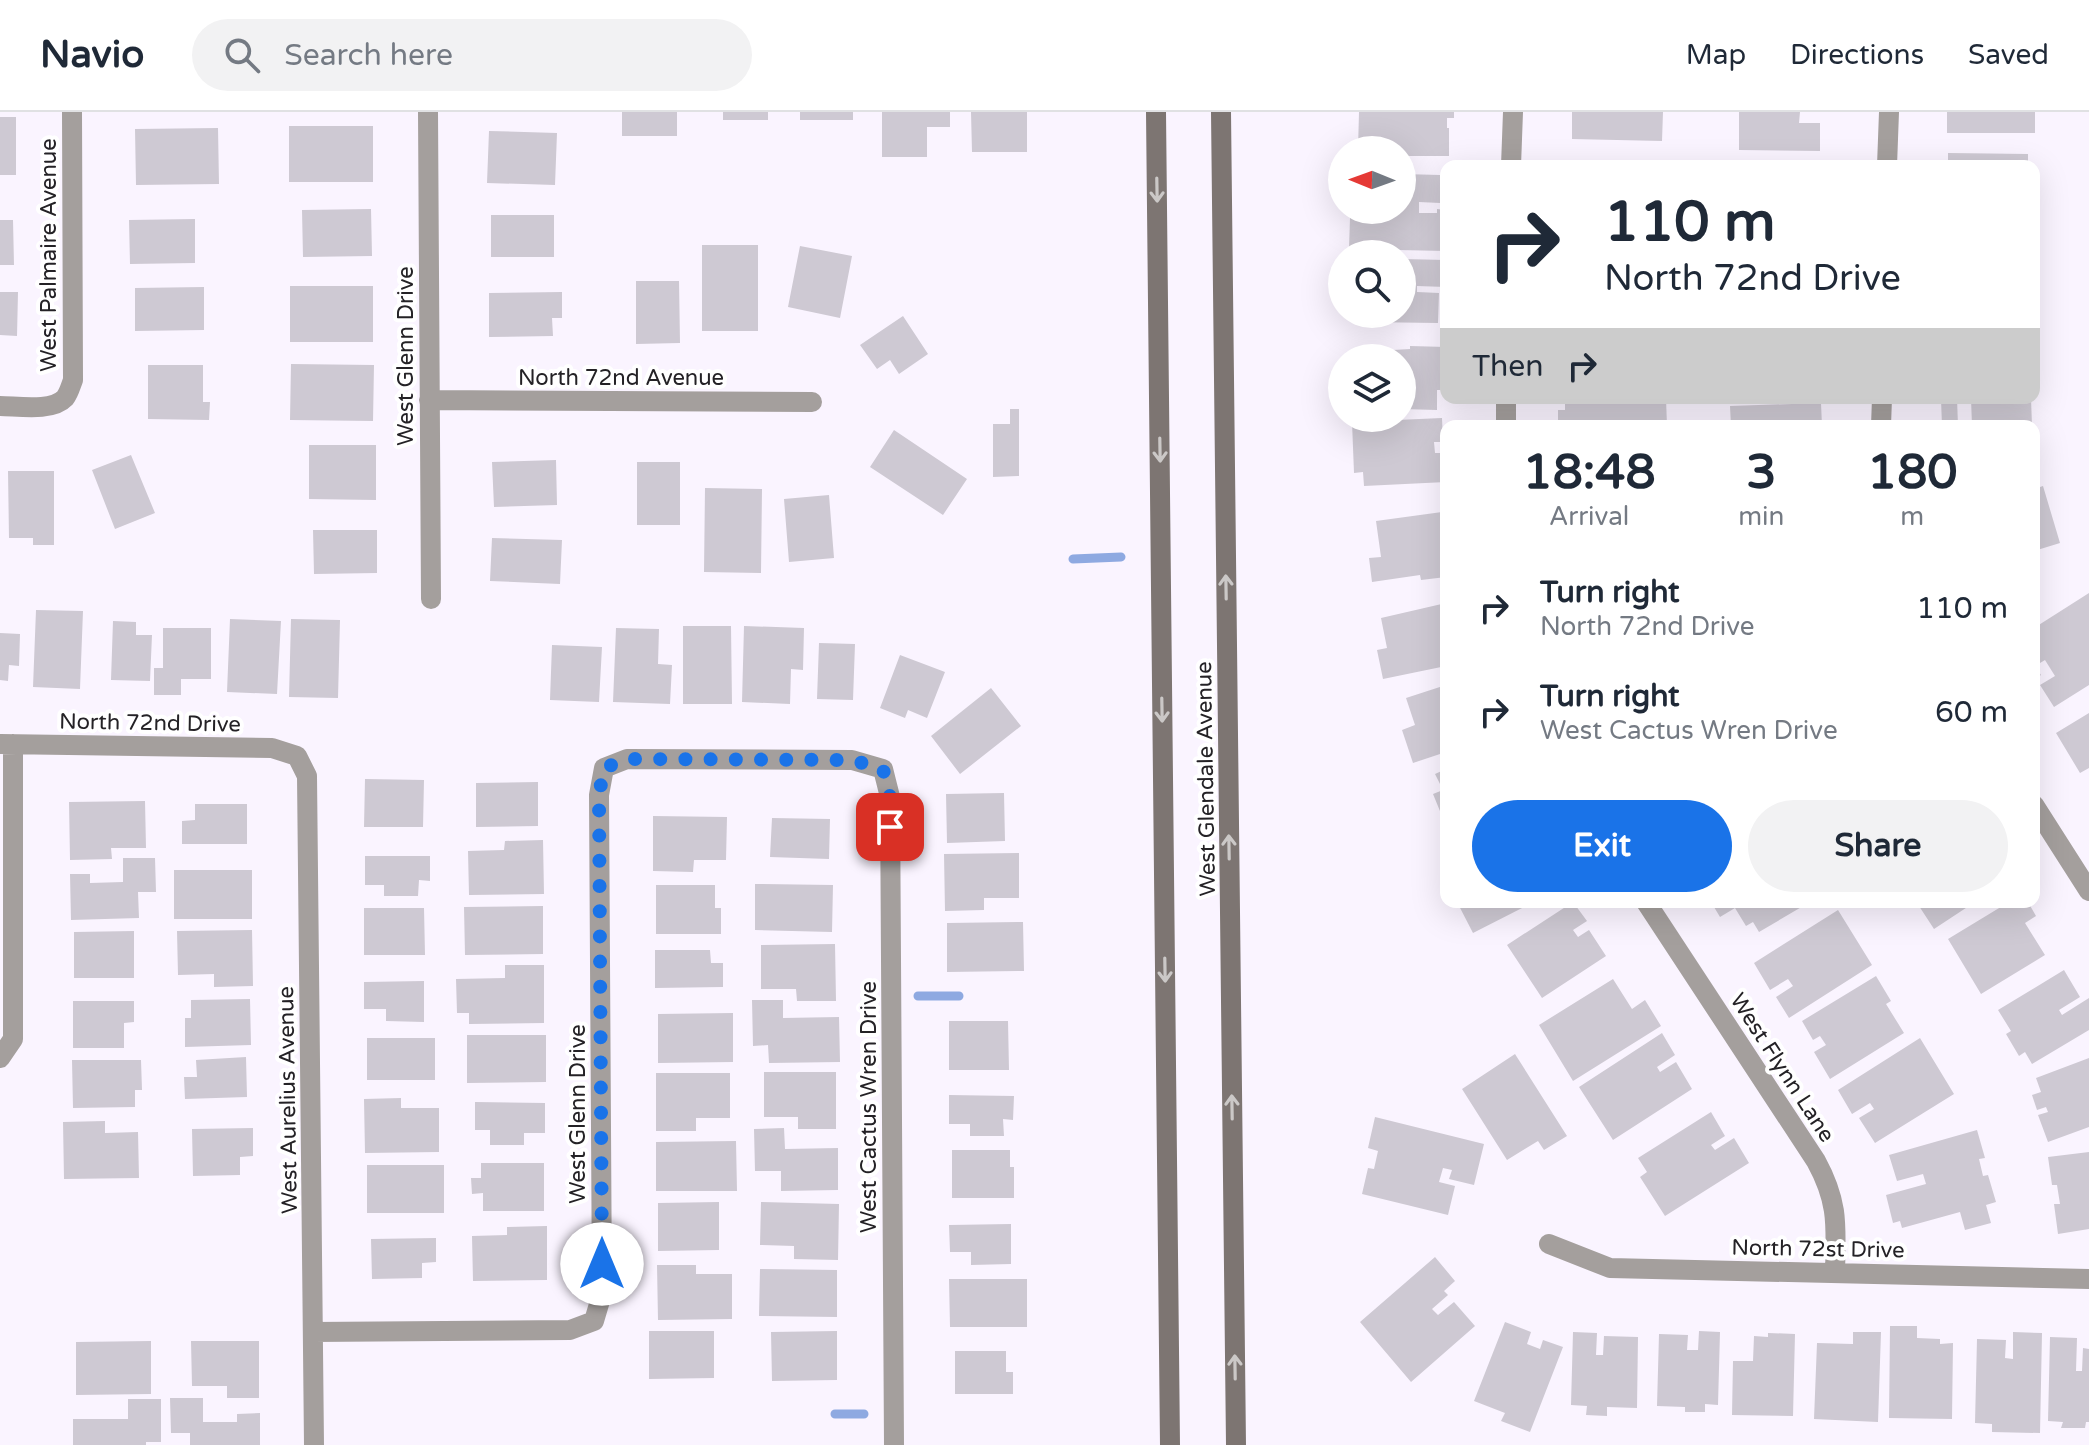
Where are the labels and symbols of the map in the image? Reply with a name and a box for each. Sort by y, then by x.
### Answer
north arrow [1328,136,1416,224]
street label: West Palmaire Avenue [36,138,62,372]
one-way arrow [1149,176,1165,203]
street label: West Glenn Drive [393,266,419,446]
street label: North 72nd Avenue [518,365,724,391]
one-way arrow [1152,436,1168,463]
one-way arrow [1219,574,1234,601]
street label: West Glendale Avenue [1191,661,1221,897]
one-way arrow [1155,696,1170,723]
street label: North 72nd Drive [59,708,241,738]
pin [856,793,924,861]
one-way arrow [1221,834,1237,861]
one-way arrow [1157,956,1173,983]
street label: West Cactus Wren Drive [856,981,882,1233]
street label: West Aurelius Avenue [273,986,303,1214]
street label: West Flynn Lane [1724,988,1840,1147]
street label: West Glenn Drive [565,1024,591,1204]
one-way arrow [1224,1094,1240,1121]
position arrow [560,1222,644,1306]
street label: North 72st Drive [1731,1234,1905,1264]
one-way arrow [1228,1354,1243,1381]

